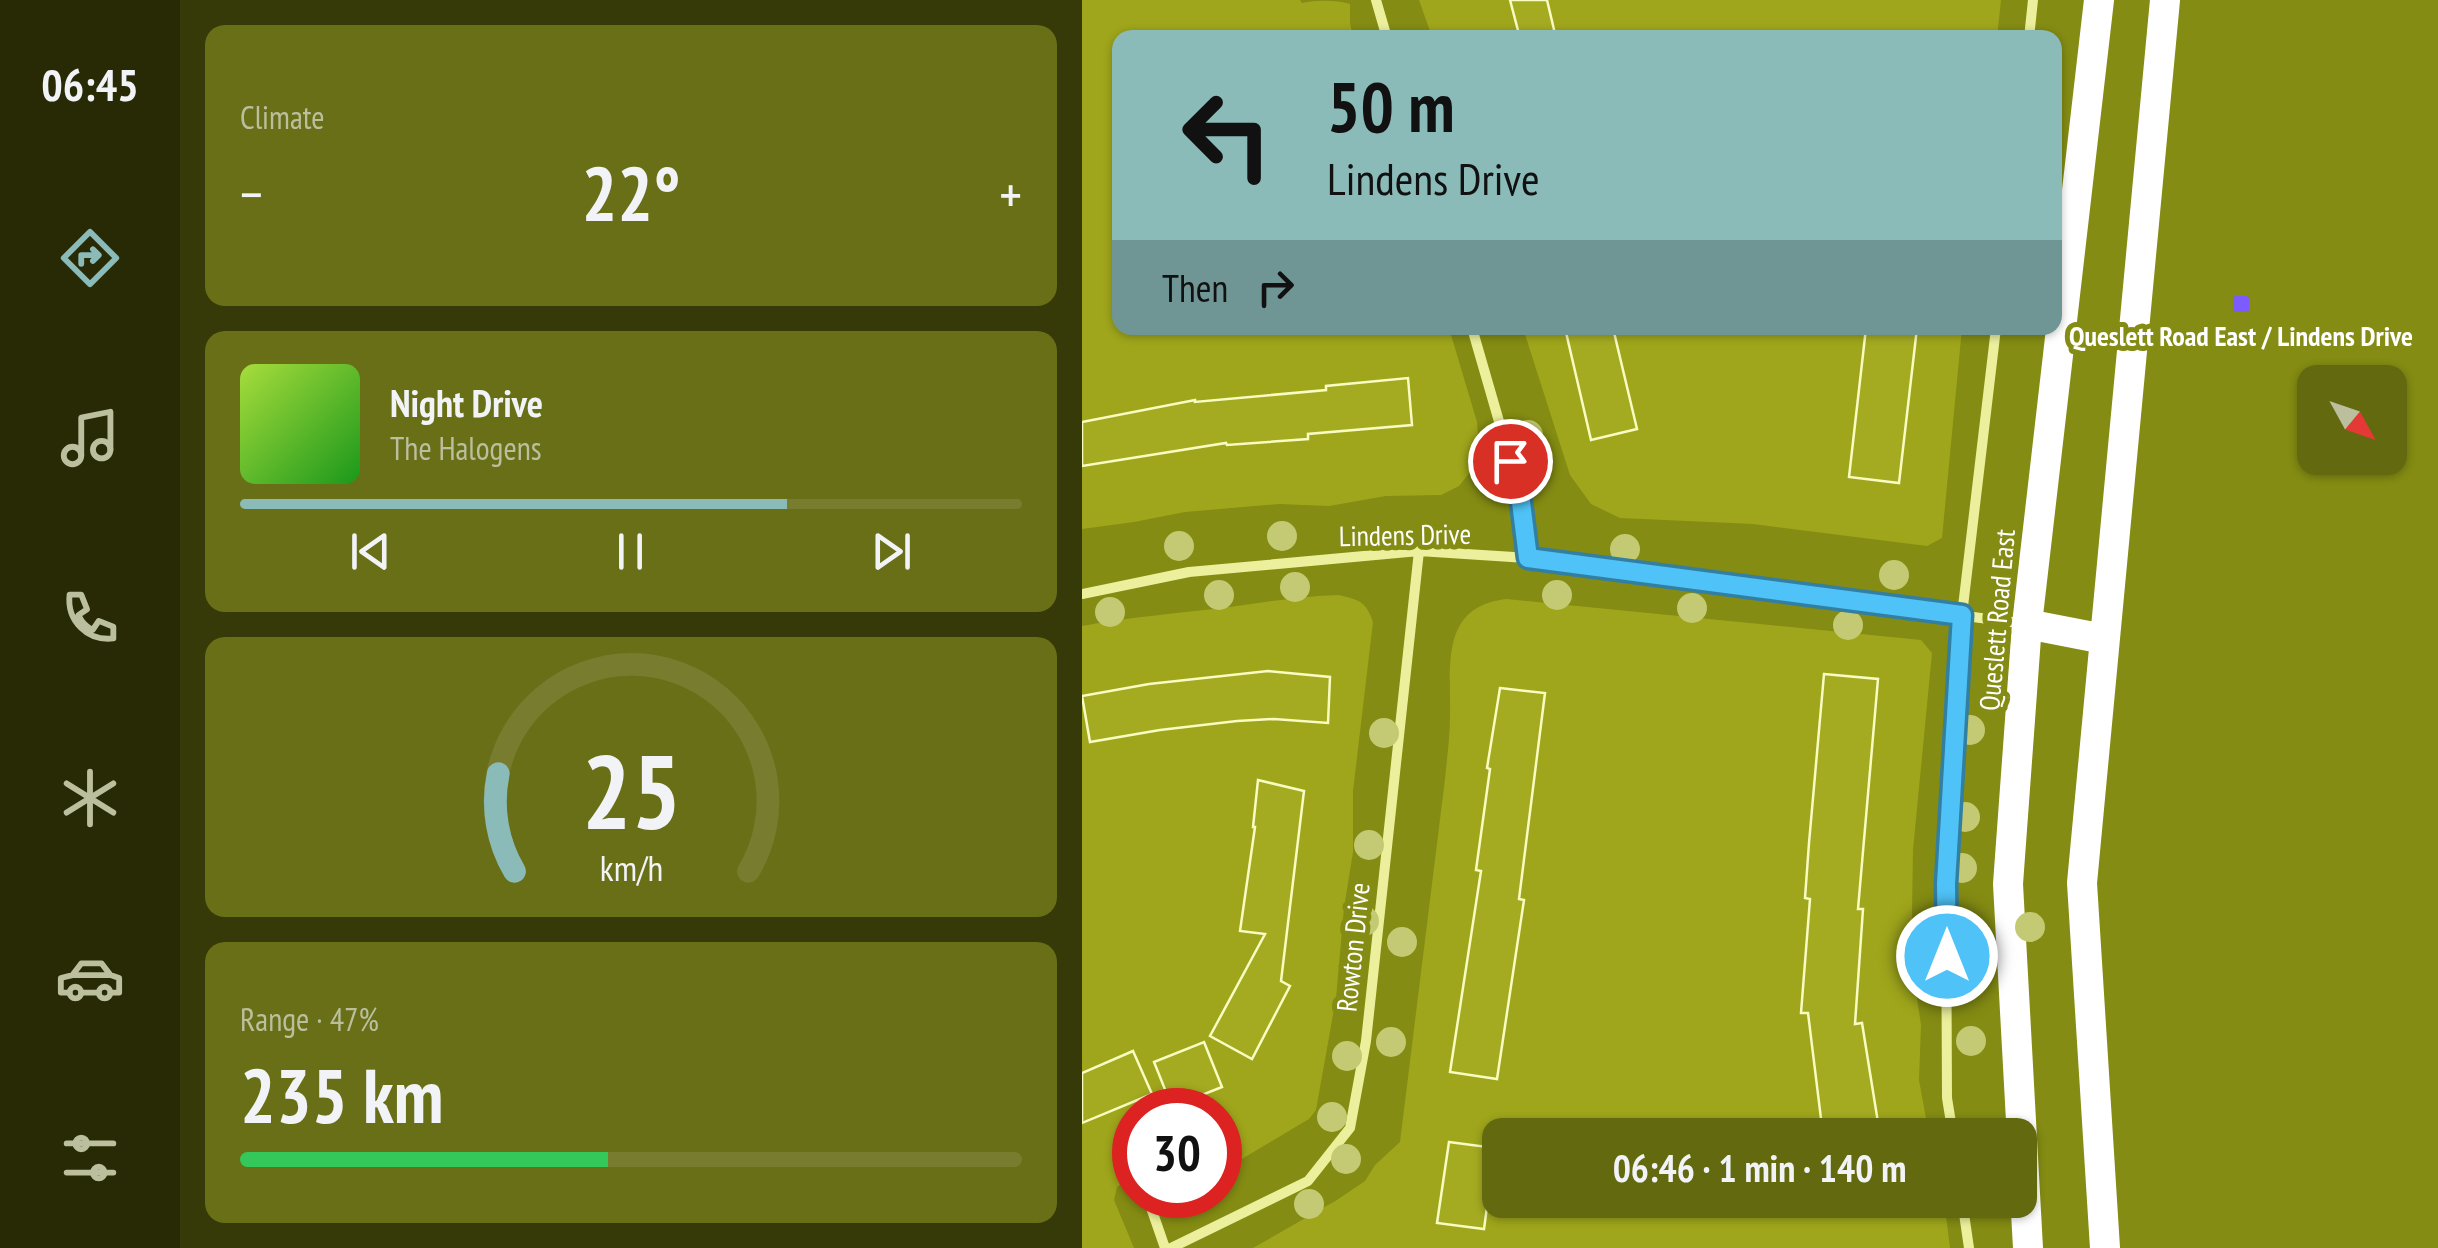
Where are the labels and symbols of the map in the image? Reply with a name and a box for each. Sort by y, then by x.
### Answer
marker: Queslett Road East / Lindens Drive [2230,293,2252,315]
place label: Queslett Road East / Lindens Drive [2069,317,2413,354]
north arrow [2297,365,2407,475]
pin [1468,419,1553,504]
street label: Lindens Drive [1339,515,1471,554]
street label: Queslett Road East [1970,527,2023,712]
street label: Rowton Drive [1327,881,1378,1013]
position arrow [1895,904,1999,1008]
speed limit sign: 30 [1112,1088,1242,1218]

